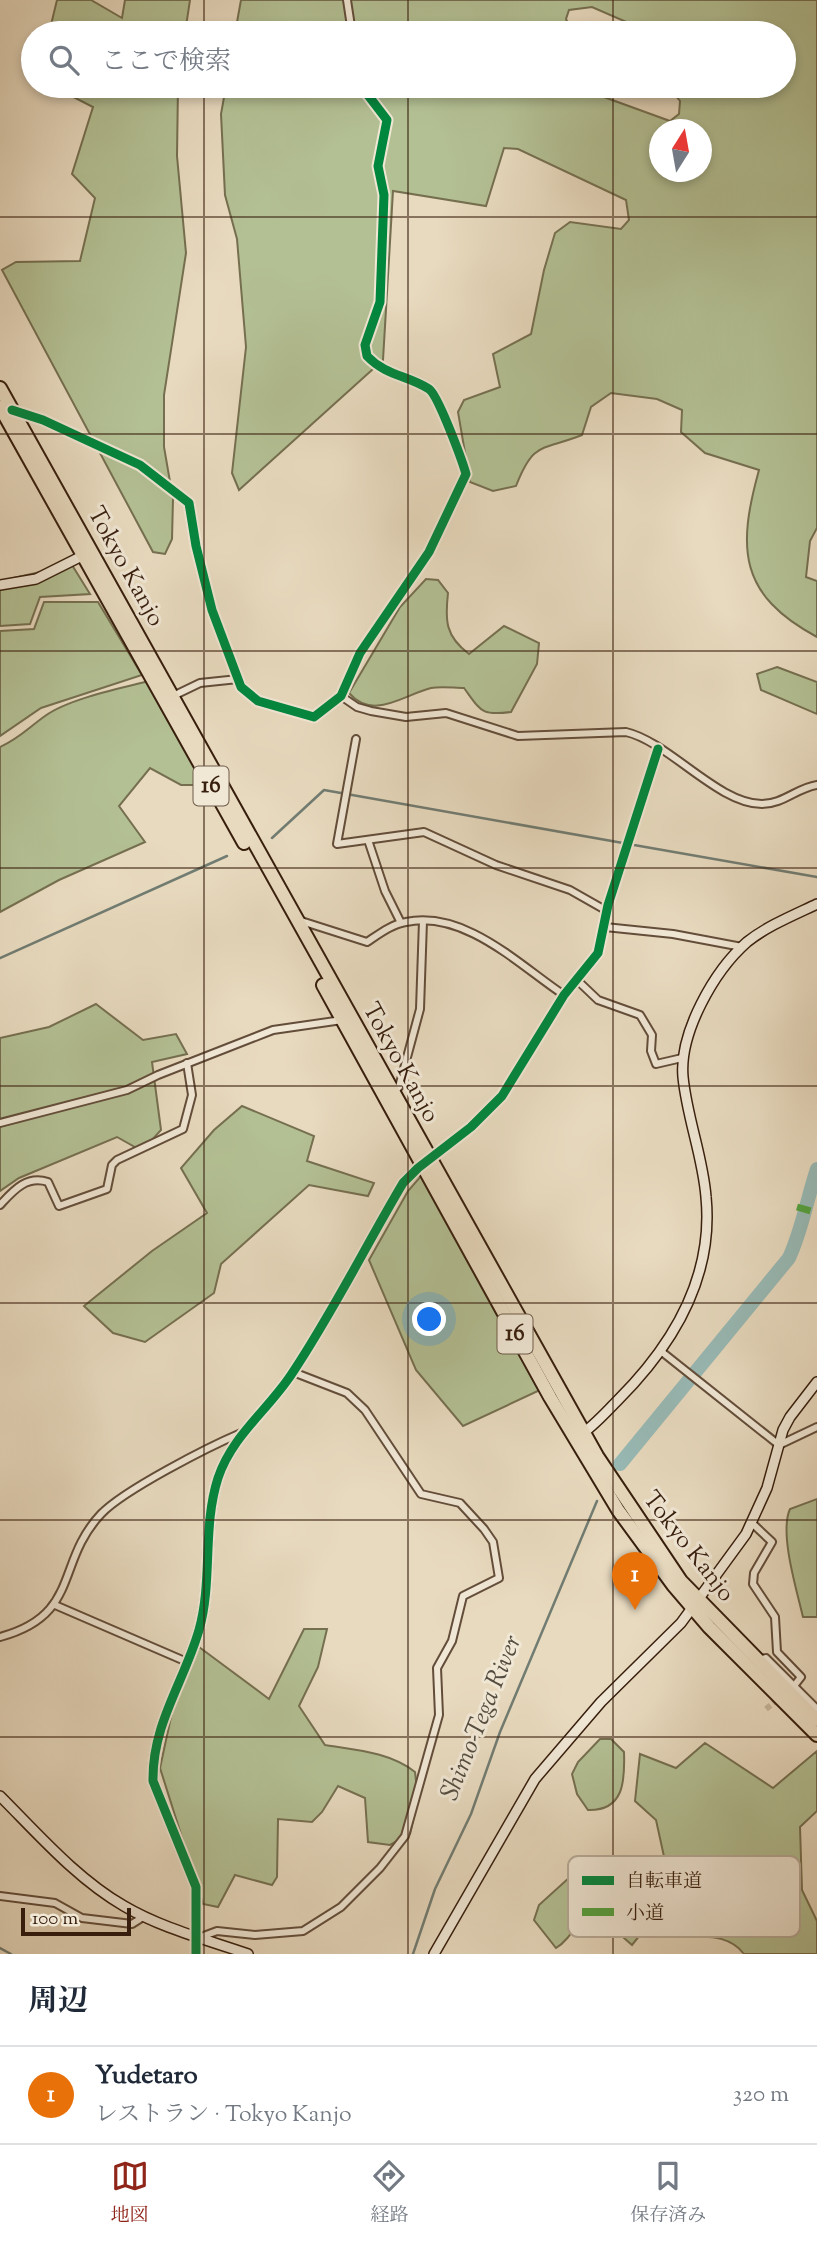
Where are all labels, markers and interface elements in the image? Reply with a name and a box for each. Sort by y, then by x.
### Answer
search box [21,21,796,98]
icon: search [45,41,83,79]
text: ここで検索 [101,44,231,81]
north arrow [649,119,712,182]
street label: Tokyo Kanjo [78,501,172,633]
road number: 16 [194,766,228,806]
street label: Tokyo Kanjo [353,997,447,1129]
your location [412,1302,446,1336]
road number: 16 [498,1315,532,1354]
street label: Tokyo Kanjo [634,1484,742,1610]
pin: 1 [612,1552,658,1610]
water label: Shimo-Tega River [432,1630,532,1806]
legend [568,1856,800,1937]
text: 自転車道 [626,1869,702,1896]
text: 小道 [626,1901,664,1928]
scale bar [21,1905,131,1937]
text: 100 m [32,1906,78,1933]
text: 周辺 [28,1981,88,2024]
text: Yudetaro [95,2058,198,2095]
text: 1 [47,2079,55,2112]
text: 320 m [733,2079,789,2112]
text: レストラン · Tokyo Kanjo [95,2099,352,2132]
tab: 地図 [111,2157,149,2230]
tab: 経路 [370,2157,408,2230]
tab: 保存済み [630,2157,706,2230]

